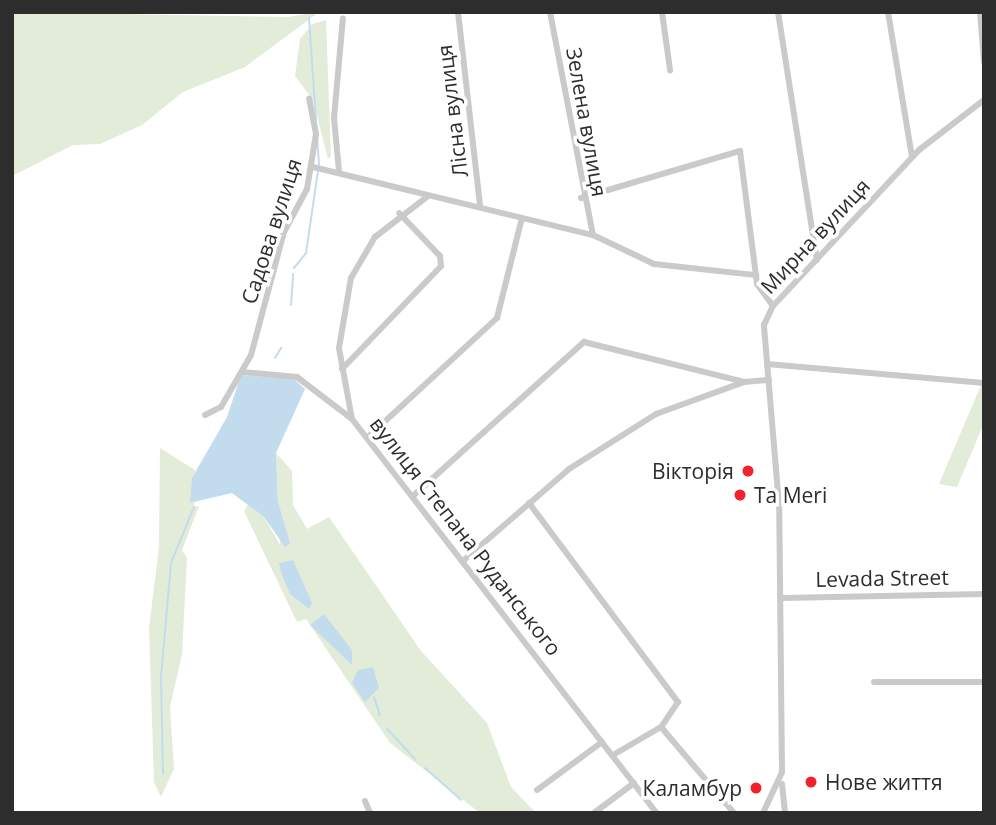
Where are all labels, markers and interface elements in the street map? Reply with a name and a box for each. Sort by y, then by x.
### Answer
street label: Лісна вулиця [431,43,473,179]
street label: Зелена вулиця [561,45,613,199]
street label: Садова вулиця [236,155,306,307]
street label: Мирна вулиця [755,173,875,299]
street label: вулиця Степана Руданського [365,412,567,660]
place label: Вікторія [652,458,734,484]
marker: Вікторія [740,463,756,479]
place label: Ta Meri [754,482,827,508]
marker: Ta Meri [732,487,748,503]
street label: Levada Street [815,564,949,592]
place label: Нове життя [825,769,943,795]
marker: Нове життя [803,774,819,790]
place label: Каламбур [643,775,742,801]
marker: Каламбур [748,780,764,796]

